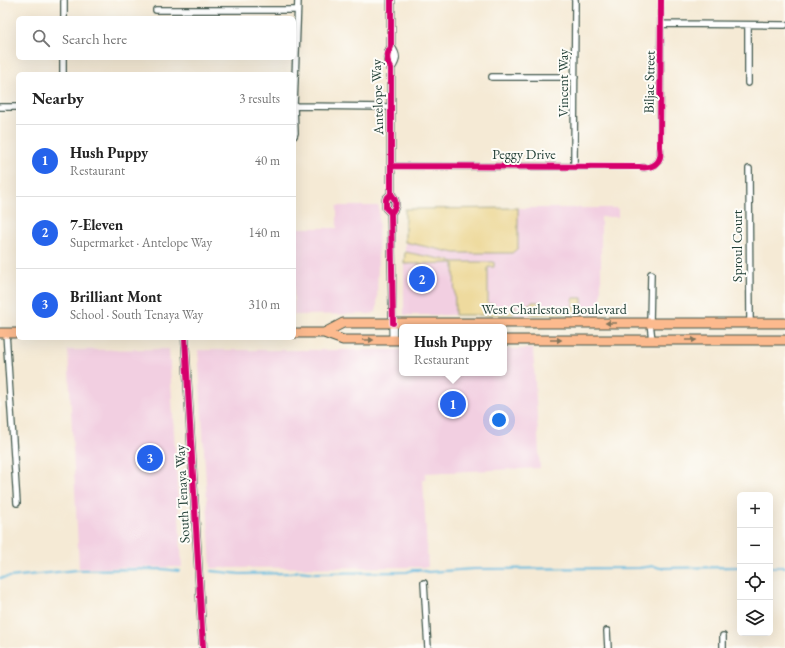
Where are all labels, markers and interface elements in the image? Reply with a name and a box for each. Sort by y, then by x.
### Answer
search box [16,16,296,60]
icon: search [30,27,52,49]
text: Search here [62,29,127,48]
street label: Vincent Way [554,48,572,117]
street label: Biljac Street [639,50,659,114]
street label: Antelope Way [367,58,387,136]
text: Nearby [32,87,84,109]
text: 3 results [239,90,280,107]
text: Hush Puppy [70,143,148,162]
street label: Peggy Drive [492,145,556,163]
text: 1 [42,152,48,169]
text: 40 m [255,152,280,169]
text: Restaurant [70,162,125,179]
street label: Sproul Court [728,209,746,282]
text: 7-Eleven [70,215,123,234]
text: 2 [42,224,48,241]
text: 140 m [249,224,280,241]
text: Supermarket · Antelope Way [70,234,212,251]
pin: 2 [409,264,435,294]
text: Brilliant Mont [70,287,162,306]
text: 3 [42,296,48,313]
text: 310 m [249,296,280,313]
street label: West Charleston Boulevard [481,300,628,318]
text: School · South Tenaya Way [70,306,203,323]
one-way arrow [604,320,617,326]
popup [399,324,507,376]
text: Hush Puppy [414,332,492,351]
one-way arrow [362,337,375,343]
one-way arrow [550,337,563,343]
one-way arrow [685,337,698,343]
text: Restaurant [414,351,469,368]
pin: 1 [440,389,466,419]
your location [489,410,509,430]
pin: 3 [137,443,163,473]
street label: South Tenaya Way [170,443,194,544]
map controls [737,492,773,636]
button: + [737,492,773,528]
button: − [737,528,773,564]
button: locate [737,564,773,600]
button: layers [737,600,773,636]

